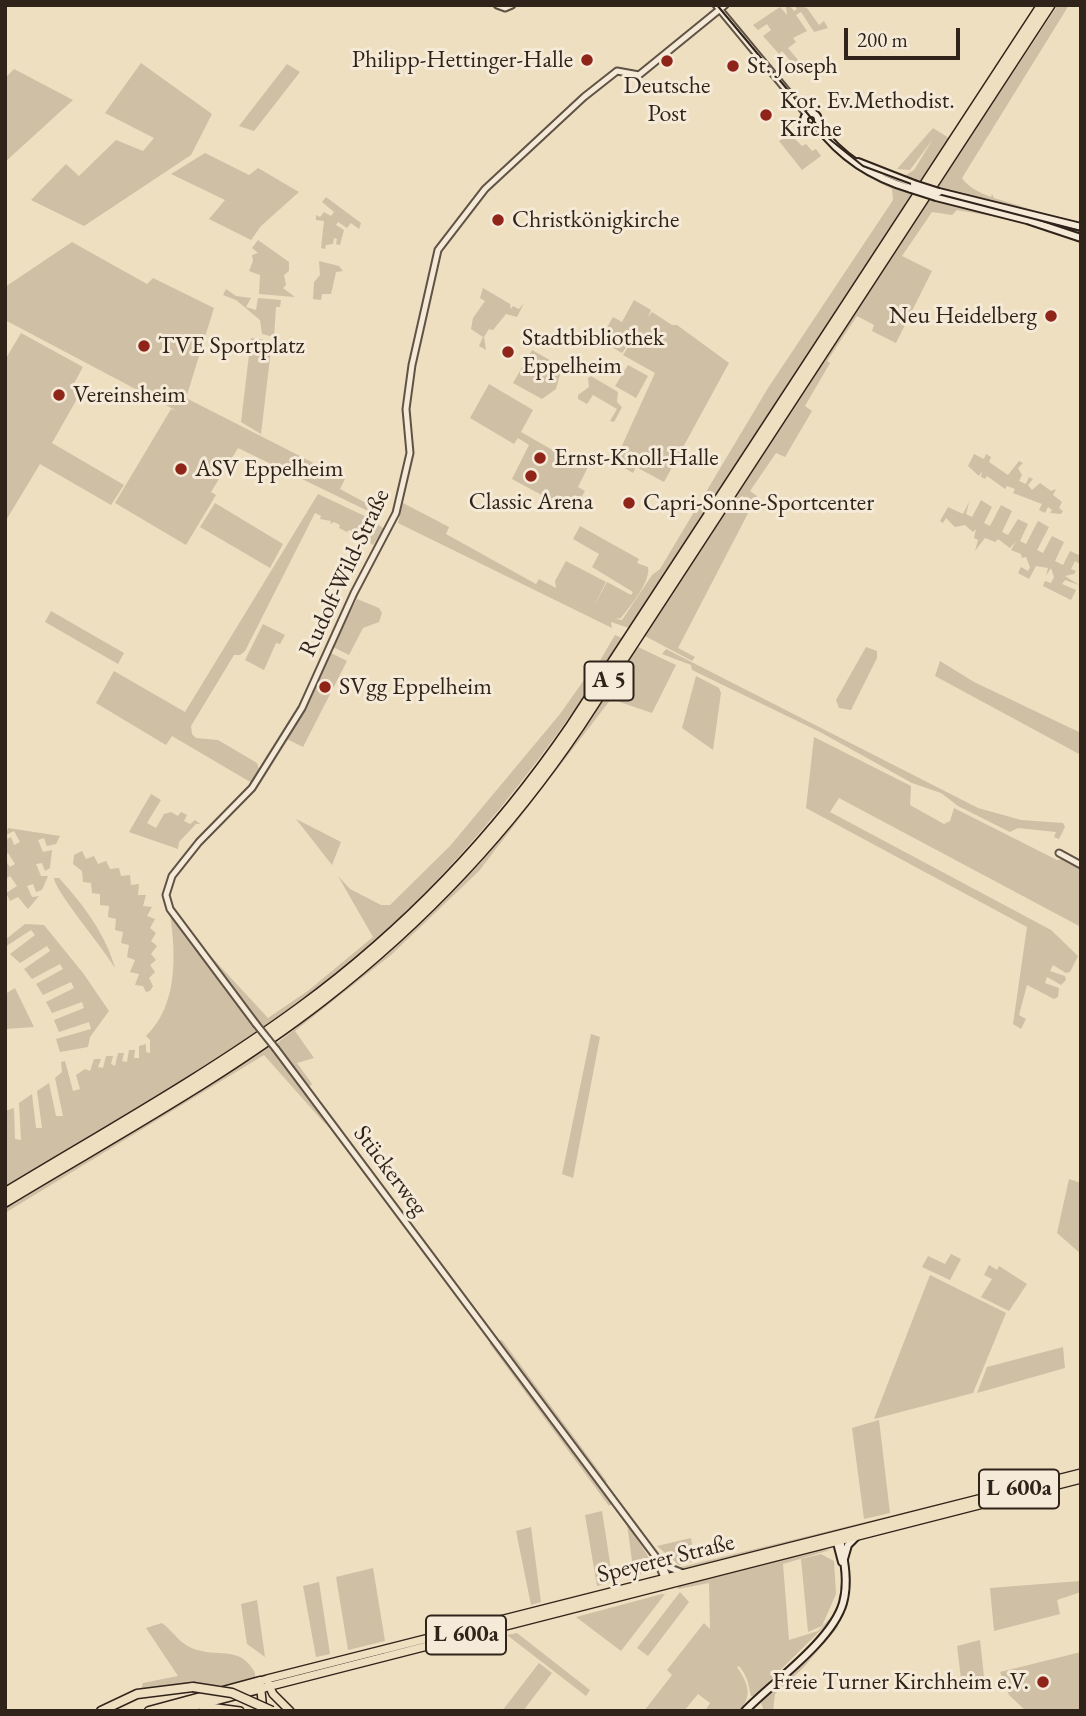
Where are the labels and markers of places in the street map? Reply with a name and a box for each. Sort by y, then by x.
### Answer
place label: Philipp-Hettinger-Halle [352,46,573,74]
marker: Philipp-Hettinger-Halle [579,52,595,68]
place label: St. Joseph [747,52,838,80]
marker: Deutsche Post [659,53,675,69]
marker: St. Joseph [725,58,741,74]
place label: Deutsche Post [624,72,710,128]
place label: Kor. Ev.Methodist. Kirche [780,87,955,143]
marker: Kor. Ev.Methodist. Kirche [758,107,774,123]
place label: Christkönigkirche [512,206,679,234]
marker: Christkönigkirche [490,212,506,228]
place label: Neu Heidelberg [889,302,1037,330]
marker: Neu Heidelberg [1043,308,1059,324]
place label: Stadtbibliothek Eppelheim [522,324,664,380]
place label: TVE Sportplatz [158,332,305,360]
marker: TVE Sportplatz [136,338,152,354]
marker: Stadtbibliothek Eppelheim [500,344,516,360]
place label: Vereinsheim [73,381,186,409]
marker: Vereinsheim [51,387,67,403]
place label: Ernst-Knoll-Halle [554,444,719,472]
marker: Ernst-Knoll-Halle [532,450,548,466]
place label: ASV Eppelheim [195,455,344,483]
marker: ASV Eppelheim [173,461,189,477]
marker: Classic Arena [523,468,539,484]
place label: Classic Arena [469,488,593,516]
place label: Capri-Sonne-Sportcenter [643,489,874,517]
marker: Capri-Sonne-Sportcenter [621,495,637,511]
place label: SVgg Eppelheim [339,673,492,701]
marker: SVgg Eppelheim [317,679,333,695]
place label: Freie Turner Kirchheim e.V. [773,1668,1029,1696]
marker: Freie Turner Kirchheim e.V. [1035,1674,1051,1690]

